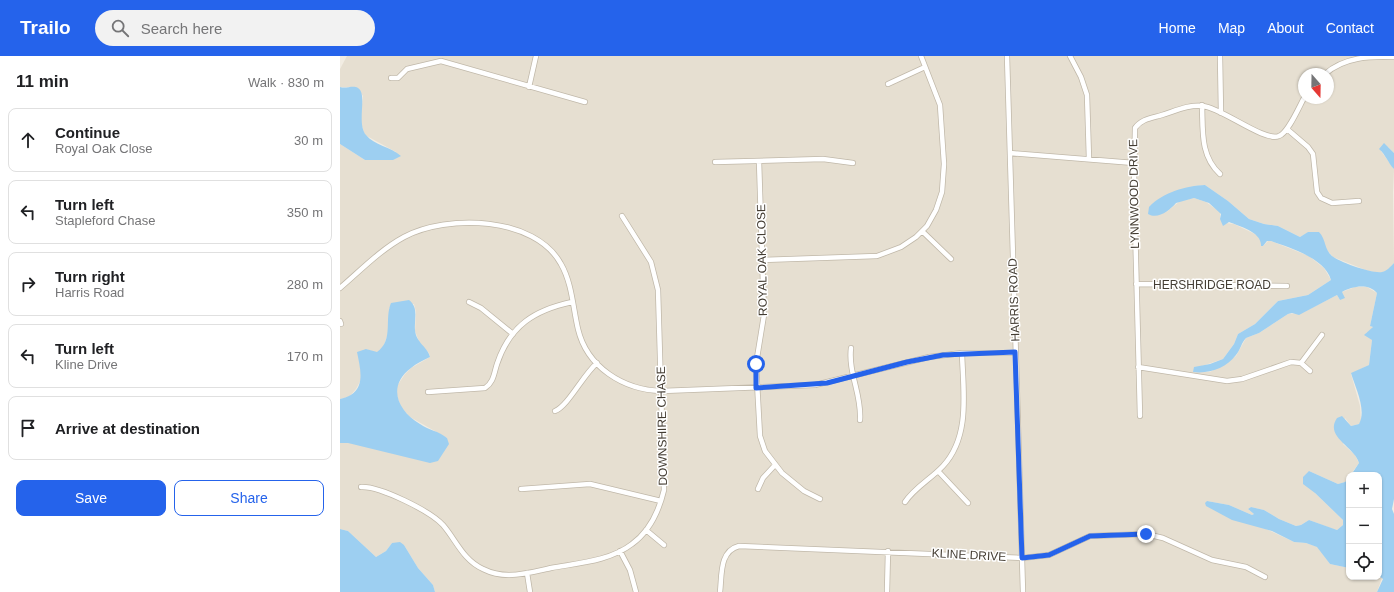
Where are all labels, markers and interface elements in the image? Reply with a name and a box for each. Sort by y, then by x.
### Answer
search box [95,10,375,46]
text: Trailo [20,17,71,38]
icon: search [109,17,131,39]
text: Search here [141,20,222,37]
text: Home [1159,20,1196,36]
text: Map [1218,20,1245,36]
text: About [1267,20,1304,36]
text: Contact [1326,20,1374,36]
north arrow [1298,68,1334,104]
text: 11 min [16,72,69,91]
text: Walk · 830 m [248,75,324,90]
text: Continue [55,124,120,141]
icon: ahead [17,129,39,151]
text: 30 m [294,133,323,148]
street label: LYNNWOOD DRIVE [1126,139,1142,249]
text: Royal Oak Close [55,141,153,156]
text: Turn left [55,196,114,213]
icon: left [17,201,39,223]
street label: ROYAL OAK CLOSE [754,204,770,316]
text: 350 m [287,205,323,220]
text: Stapleford Chase [55,213,155,228]
street label: HARRIS ROAD [1006,258,1022,342]
text: Turn right [55,268,125,285]
icon: right [17,273,39,295]
text: 280 m [287,277,323,292]
street label: HERSHRIDGE ROAD [1153,278,1271,292]
text: Harris Road [55,285,124,300]
text: Turn left [55,340,114,357]
icon: left [17,345,39,367]
text: 170 m [287,349,323,364]
route start [747,355,765,373]
text: Kline Drive [55,357,118,372]
street label: DOWNSHIRE CHASE [654,366,670,486]
icon: arrive [17,417,39,439]
text: Arrive at destination [55,420,200,437]
map controls [1346,472,1382,580]
button: + [1346,472,1382,508]
button: Save [16,480,166,516]
button: Share [174,480,324,516]
button: − [1346,508,1382,544]
route end [1137,525,1155,543]
button: locate [1346,544,1382,580]
street label: KLINE DRIVE [931,546,1007,564]

